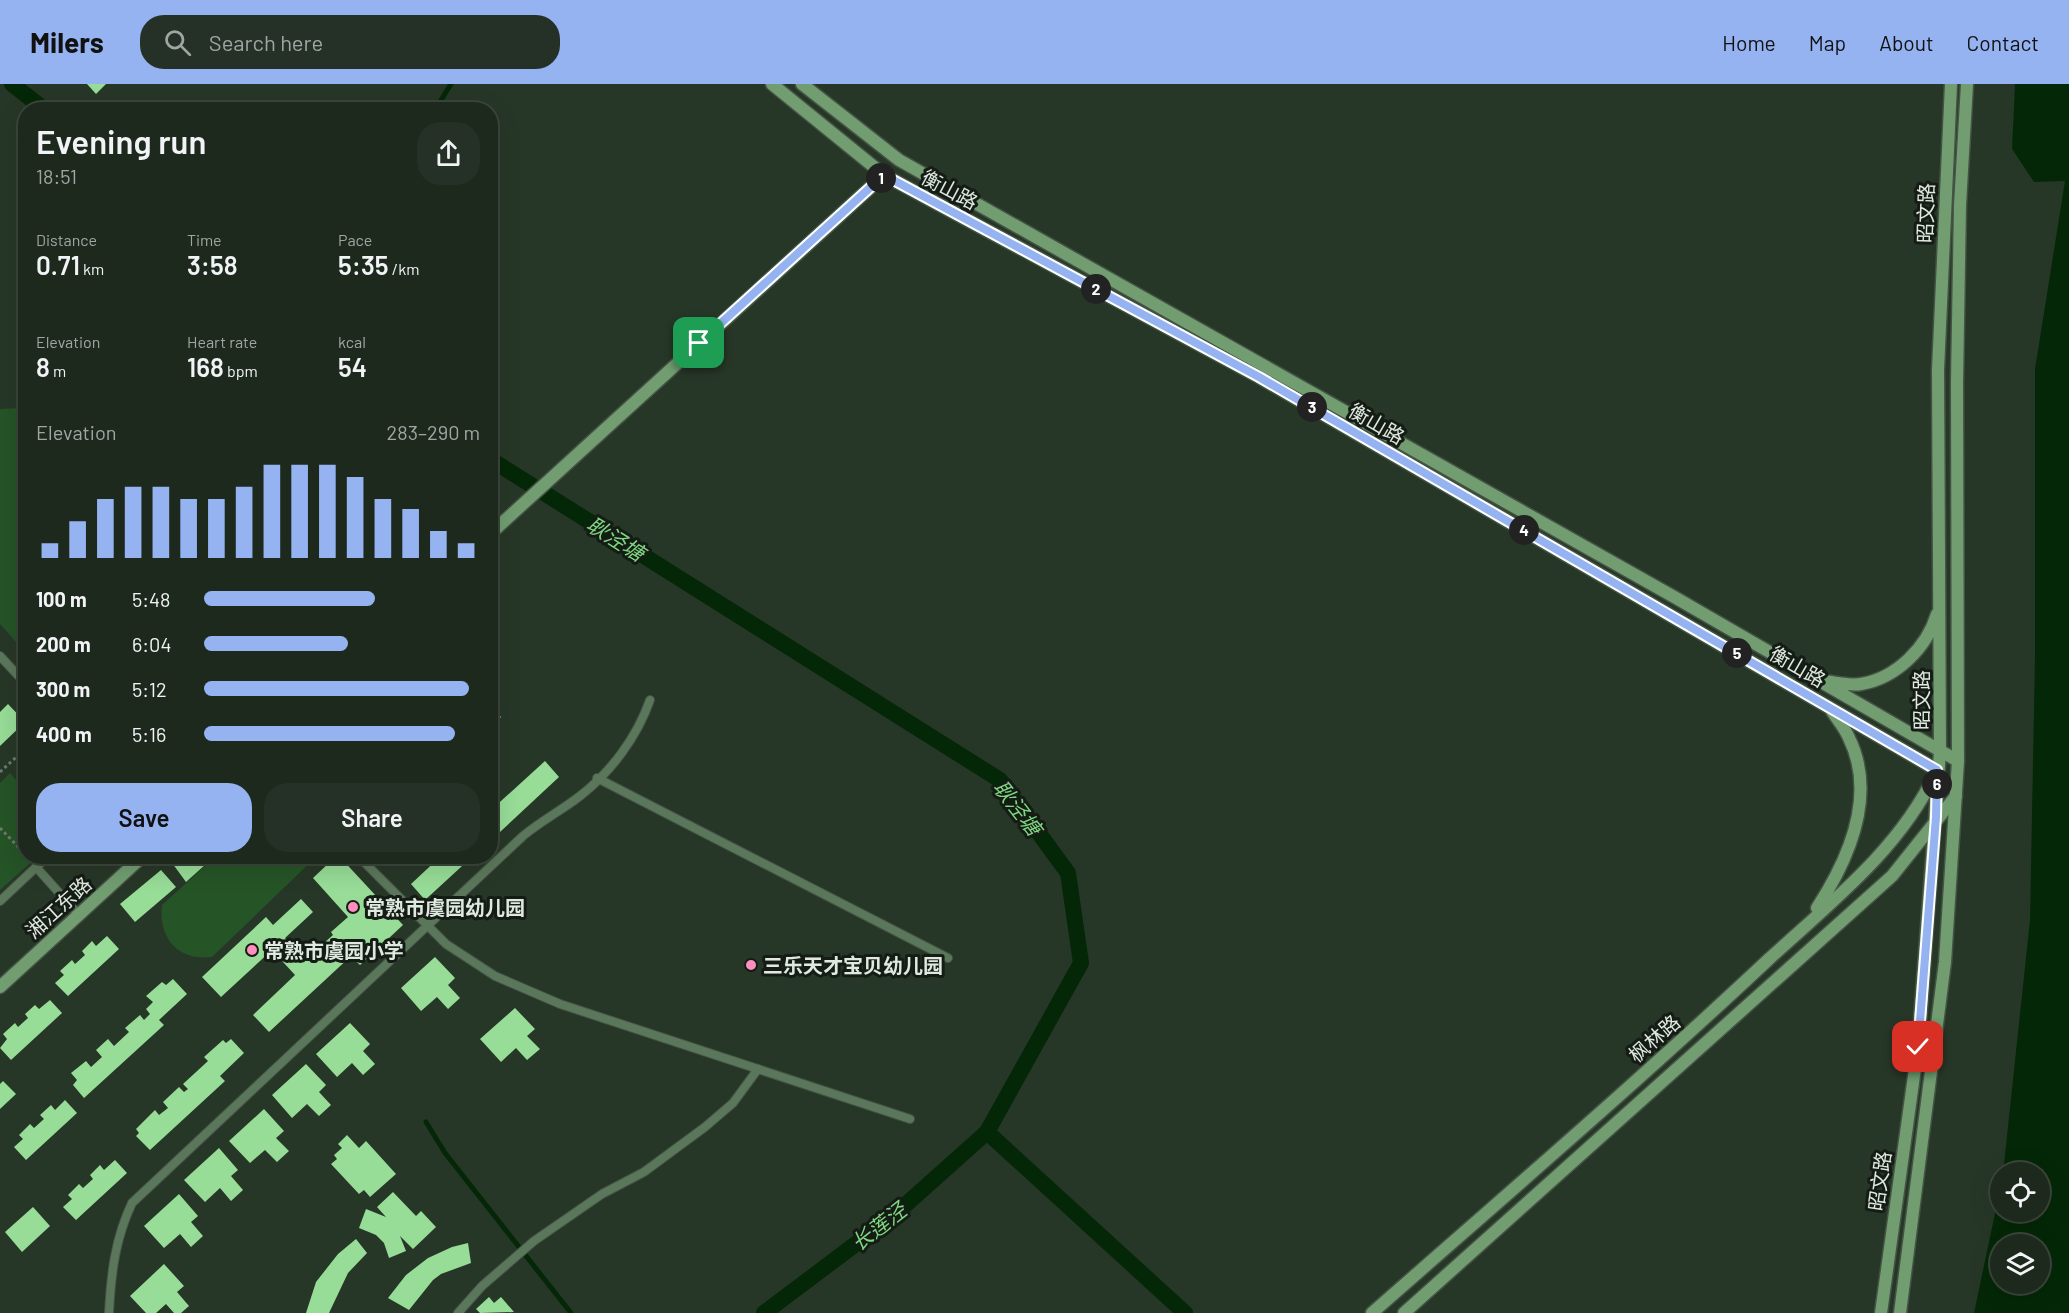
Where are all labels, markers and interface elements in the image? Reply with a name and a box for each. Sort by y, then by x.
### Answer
search box [140,15,560,69]
text: Milers [30,25,104,59]
icon: search [161,26,194,59]
text: Search here [209,29,323,55]
text: Home [1722,30,1776,55]
text: Map [1809,30,1846,55]
text: About [1879,30,1934,55]
text: Contact [1967,30,2039,55]
text: Evening run [36,121,206,161]
button: share [417,122,480,185]
pin: 1 [866,163,896,193]
text: 18:51 [36,164,77,188]
street label: 衡山路 [918,164,982,214]
text: 1 [878,168,884,187]
street label: 昭文路 [1912,183,1938,243]
text: Distance [36,230,97,249]
text: Time [187,230,222,249]
text: Pace [338,230,372,249]
text: 0.71 [36,249,80,280]
text: 3:58 [187,249,238,280]
text: 5:35 [338,249,389,280]
text: km [80,259,104,278]
text: /km [389,259,419,278]
pin: 2 [1081,274,1111,304]
text: 2 [1092,279,1100,298]
pin [673,317,724,368]
icon: arrive [682,326,715,359]
text: Elevation [36,332,100,351]
text: Heart rate [187,332,257,351]
text: kcal [338,332,366,351]
text: 8 [36,351,50,382]
text: 168 [187,351,224,382]
text: 54 [338,351,367,382]
text: m [50,361,66,380]
text: bpm [224,361,258,380]
pin: 3 [1297,392,1327,422]
text: 3 [1308,397,1316,416]
street label: 衡山路 [1345,398,1409,448]
text: Elevation [36,420,117,444]
text: 283–290 m [387,420,480,444]
water label: 耿泾塘 [583,511,652,567]
pin: 4 [1509,515,1539,545]
text: 4 [1519,520,1529,539]
text: 100 m [36,587,87,611]
text: 5:48 [132,587,171,611]
text: 200 m [36,632,91,656]
text: 6:04 [132,632,171,656]
pin: 5 [1722,638,1752,668]
street label: 衡山路 [1766,641,1830,691]
text: 5 [1733,643,1741,662]
street label: 昭文路 [1909,670,1933,730]
text: 300 m [36,677,90,701]
text: 5:12 [132,677,167,701]
text: 400 m [36,722,92,746]
text: 5:16 [132,722,166,746]
pin: 6 [1922,769,1952,799]
water label: 耿泾塘 [989,774,1049,842]
text: 6 [1933,774,1941,793]
button: Save [36,783,252,852]
button: Share [264,783,480,852]
street label: 湘江东路 [20,871,96,943]
place label: 常熟市虞园幼儿园 [365,895,525,919]
marker: 常熟市虞园幼儿园 [346,900,360,914]
place label: 常熟市虞园小学 [264,938,404,962]
marker: 常熟市虞园小学 [245,943,259,957]
place label: 三乐天才宝贝幼儿园 [763,953,943,977]
marker: 三乐天才宝贝幼儿园 [744,958,758,972]
street label: 枫林路 [1623,1009,1685,1067]
pin [1892,1021,1943,1072]
icon: check [1901,1030,1934,1063]
street label: 昭文路 [1863,1150,1895,1212]
map controls [1990,1162,2050,1294]
button: locate [1990,1162,2050,1222]
water label: 长莲泾 [845,1196,912,1255]
button: layers [1990,1234,2050,1294]

